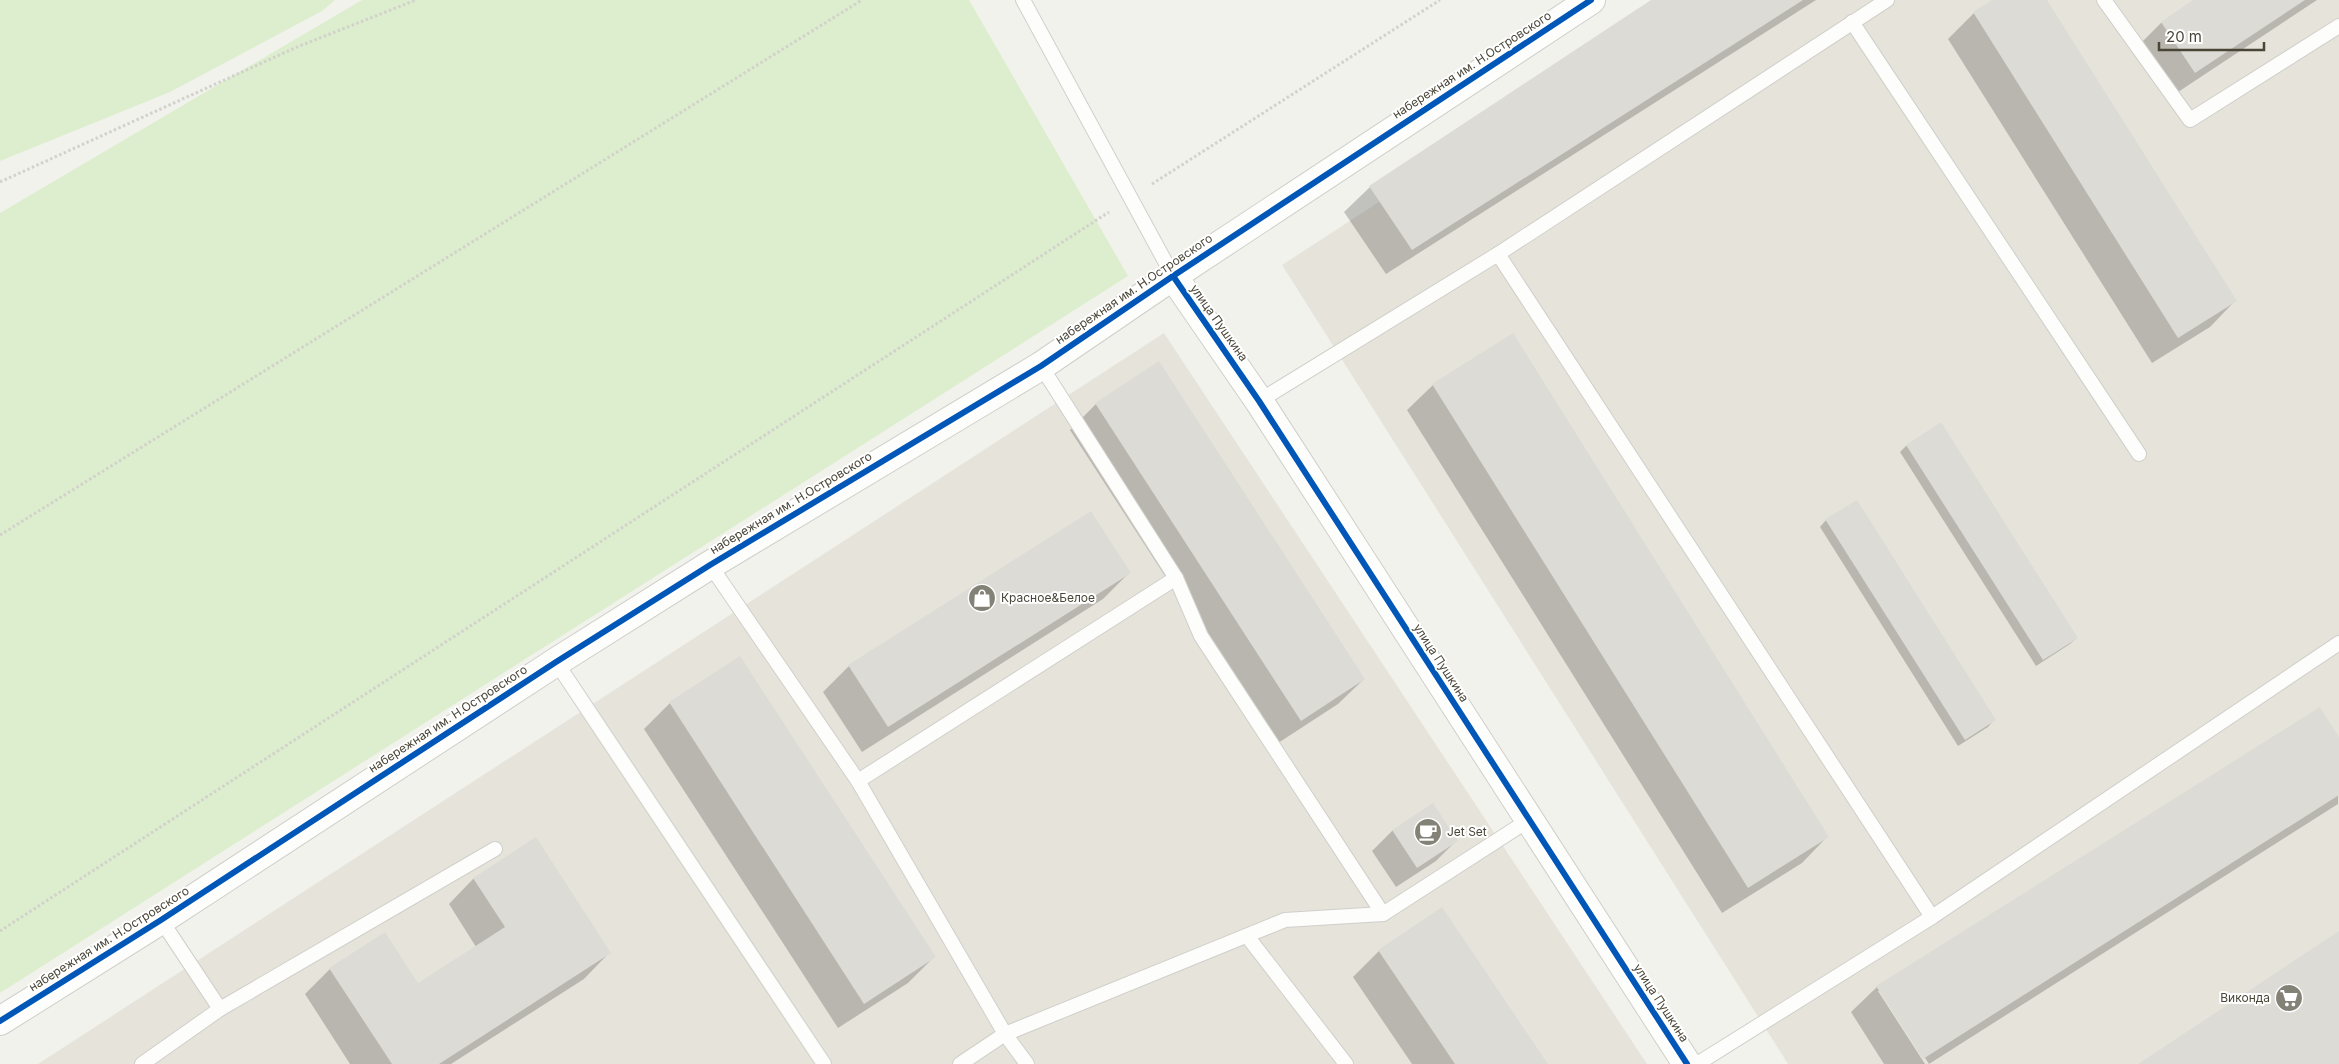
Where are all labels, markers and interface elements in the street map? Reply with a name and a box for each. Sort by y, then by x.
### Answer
street label: набережная им. Н.Островского [1390,8,1554,122]
scale bar [2159,20,2264,52]
text: 20 m [2166,27,2202,46]
street label: набережная им. Н.Островского [1052,230,1215,347]
street label: улица Пушкина [1187,281,1252,364]
street label: набережная им. Н.Островского [707,448,874,557]
shop icon: Красное&Белое [967,583,997,613]
place label: Красное&Белое [1001,590,1095,605]
street label: улица Пушкина [1410,621,1472,705]
street label: набережная им. Н.Островского [366,662,530,776]
cafe icon: Jet Set [1413,817,1443,847]
place label: Jet Set [1447,824,1487,839]
street label: набережная им. Н.Островского [26,883,192,994]
street label: улица Пушкина [1630,961,1692,1045]
supermarket icon: Виконда [2274,983,2304,1013]
place label: Виконда [2220,990,2270,1005]

